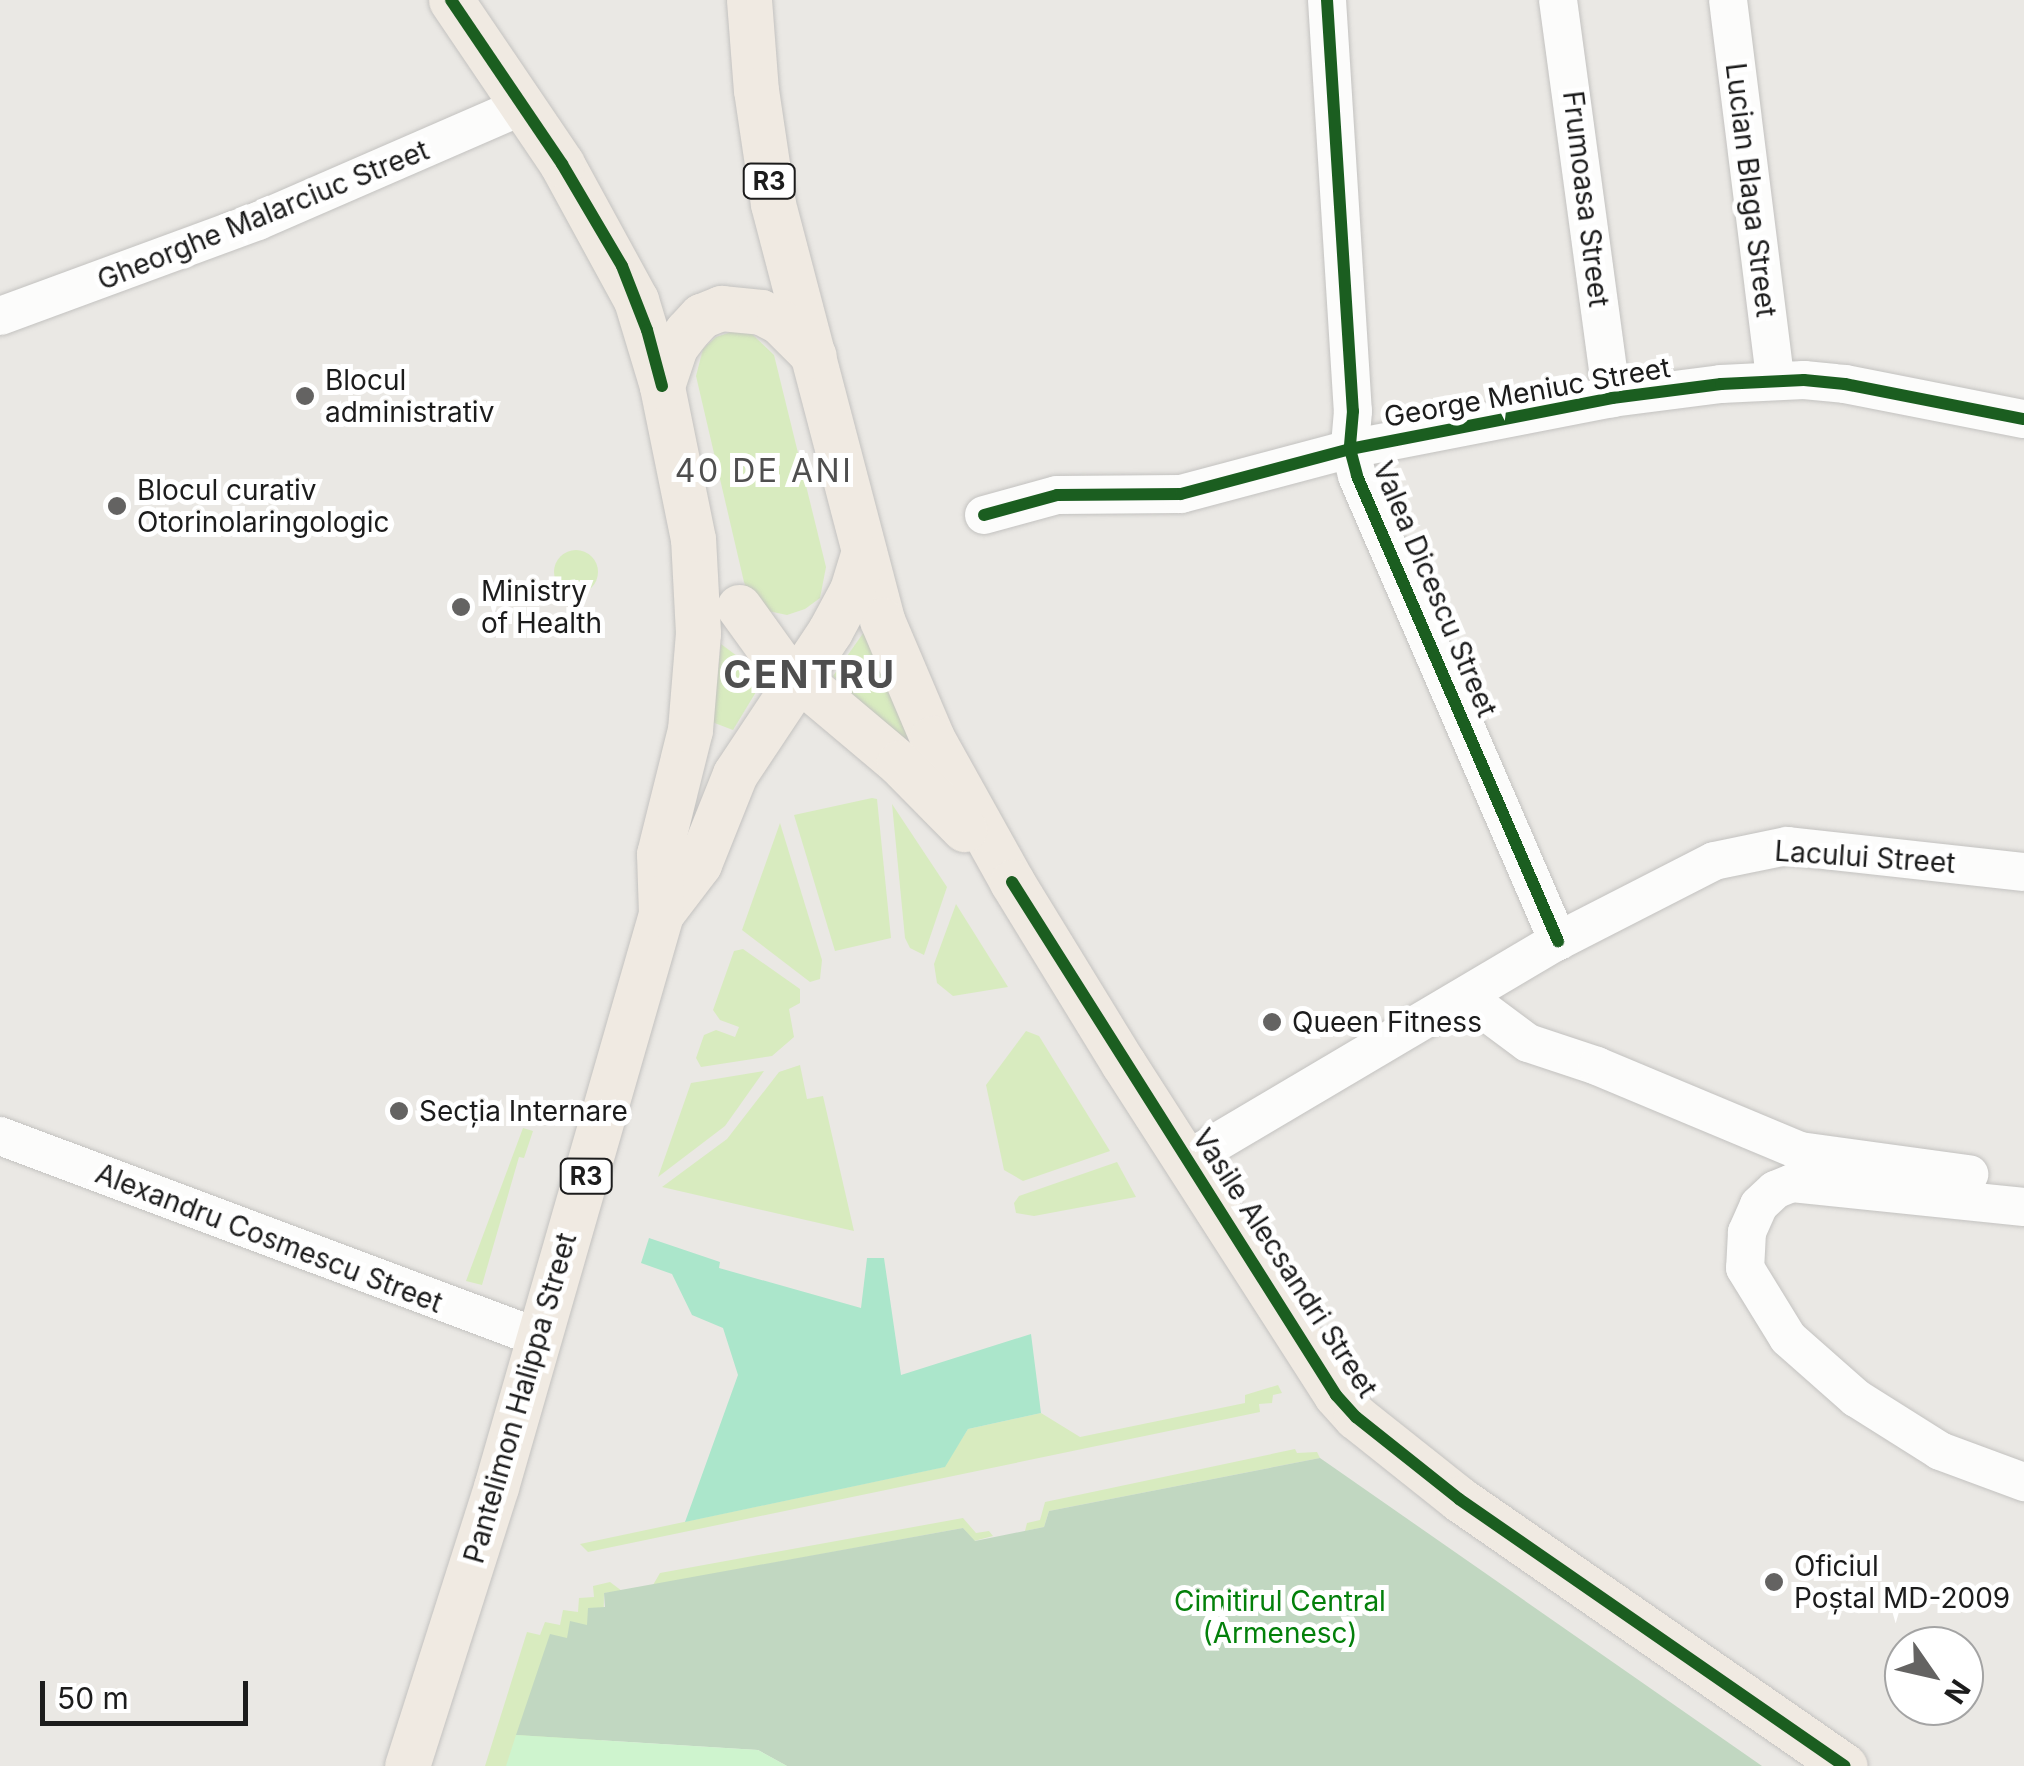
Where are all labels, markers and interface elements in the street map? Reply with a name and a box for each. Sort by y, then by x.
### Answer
street label: Lucian Blaga Street [1719,61,1783,319]
street label: Frumoasa Street [1556,89,1616,309]
street label: Gheorghe Malarciuc Street [92,133,434,297]
road number: R3 [742,161,796,201]
street label: George Meniuc Street [1381,350,1673,434]
place label: Blocul administrativ [325,363,494,429]
marker: Blocul administrativ [294,385,316,407]
district label: 40 DE ANI [675,452,853,490]
street label: Valea Dicescu Street [1366,456,1504,722]
place label: Blocul curativ Otorinolaringologic [137,473,389,539]
marker: Blocul curativ Otorinolaringologic [106,495,128,517]
place label: Ministry of Health [481,574,602,640]
marker: Ministry of Health [450,596,472,618]
district label: CENTRU [723,652,897,698]
street label: Lacului Street [1773,834,1957,880]
place label: Queen Fitness [1292,1005,1482,1039]
marker: Queen Fitness [1261,1011,1283,1033]
place label: Secția Internare [419,1094,628,1128]
marker: Secția Internare [388,1100,410,1122]
street label: Vasile Alecsandri Street [1186,1122,1384,1404]
street label: Alexandru Cosmescu Street [91,1156,447,1320]
road number: R3 [558,1156,614,1196]
street label: Pantelimon Halippa Street [457,1229,583,1567]
place label: Oficiul Poștal MD-2009 [1794,1549,2010,1615]
marker: Oficiul Poștal MD-2009 [1763,1571,1785,1593]
park label: Cimitirul Central (Armenesc) [1174,1584,1386,1650]
north arrow [1884,1626,1984,1726]
scale bar [45,1661,252,1723]
text: N [1937,1673,1977,1710]
text: 50 m [57,1680,129,1716]

